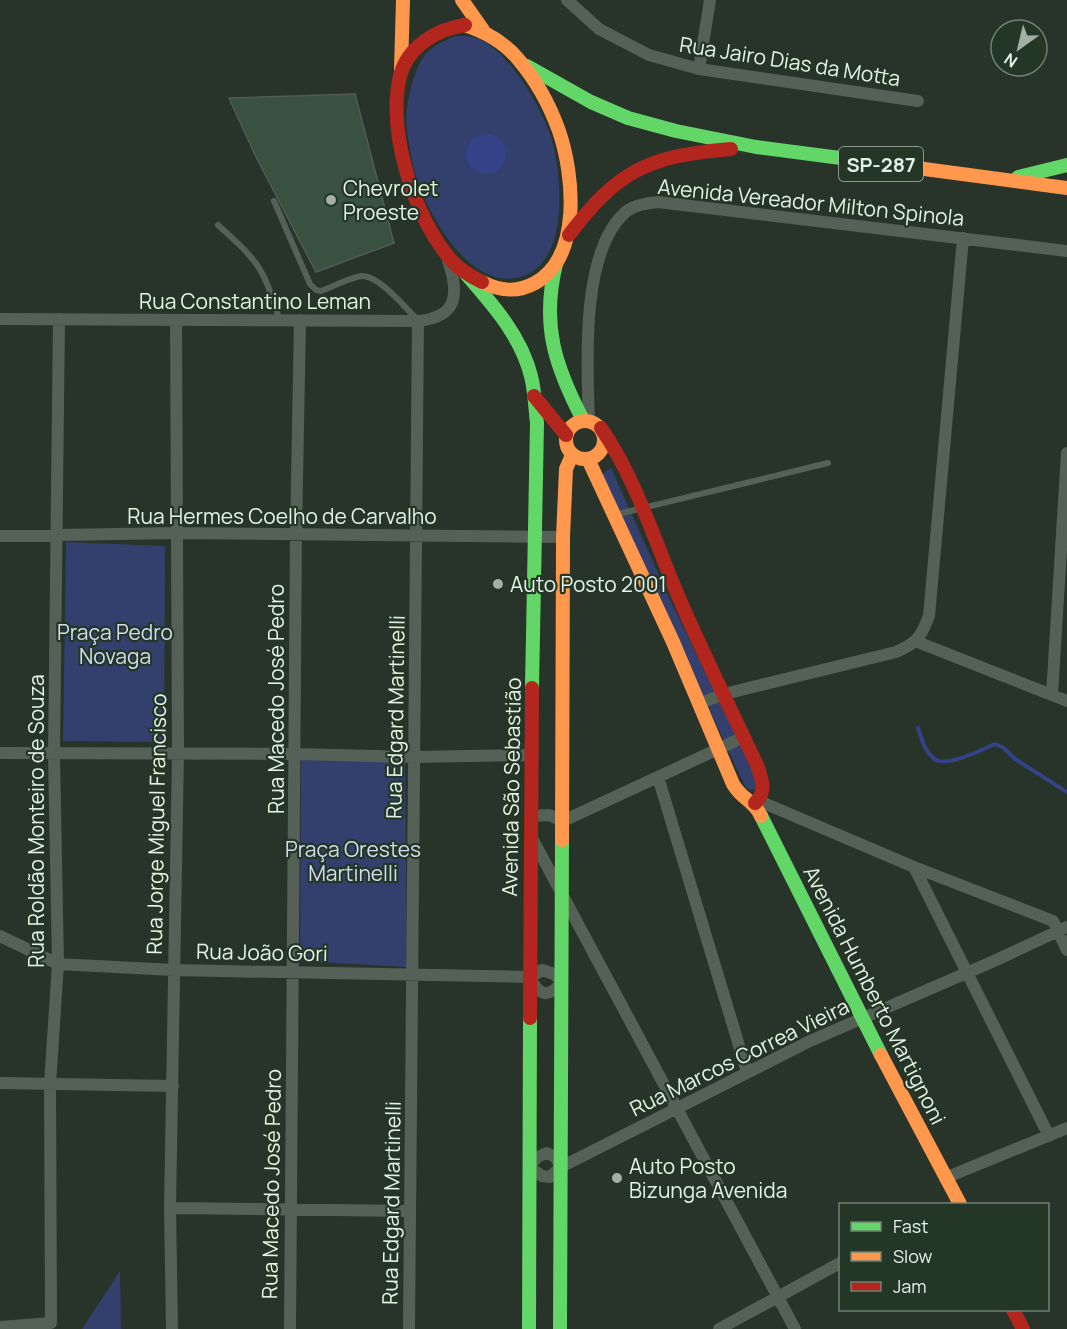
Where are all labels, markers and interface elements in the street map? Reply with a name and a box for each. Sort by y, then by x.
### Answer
north arrow [989,18,1049,78]
street label: Rua Jairo Dias da Motta [677,30,903,92]
text: N [1000,48,1022,73]
road number: SP-287 [839,147,923,181]
street label: Avenida Vereador Milton Spinola [656,172,966,232]
place label: Chevrolet Proeste [343,174,438,226]
marker: Chevrolet Proeste [324,193,338,207]
street label: Rua Constantino Leman [139,287,371,315]
street label: Rua Hermes Coelho de Carvalho [127,502,437,530]
place label: Auto Posto 2001 [510,570,667,598]
marker: Auto Posto 2001 [491,577,505,591]
street label: Rua Macedo José Pedro [262,584,290,814]
street label: Rua Edgard Martinelli [379,615,411,819]
park label: Praça Pedro Novaga [57,618,173,670]
street label: Rua Roldão Monteiro de Souza [22,674,50,968]
street label: Avenida São Sebastião [495,677,527,897]
street label: Rua Jorge Miguel Francisco [140,693,172,955]
park label: Praça Orestes Martinelli [285,835,421,887]
street label: Avenida Humberto Martignoni [797,861,953,1129]
street label: Rua João Gori [196,937,328,967]
street label: Rua Marcos Correa Vieira [625,992,853,1122]
street label: Rua Macedo José Pedro [255,1069,287,1299]
street label: Rua Edgard Martinelli [375,1101,407,1305]
place label: Auto Posto Bizunga Avenida [629,1152,787,1204]
marker: Auto Posto Bizunga Avenida [610,1171,624,1185]
legend [839,1203,1049,1311]
text: Fast [893,1214,928,1238]
text: Slow [893,1244,933,1268]
text: Jam [893,1274,927,1298]

